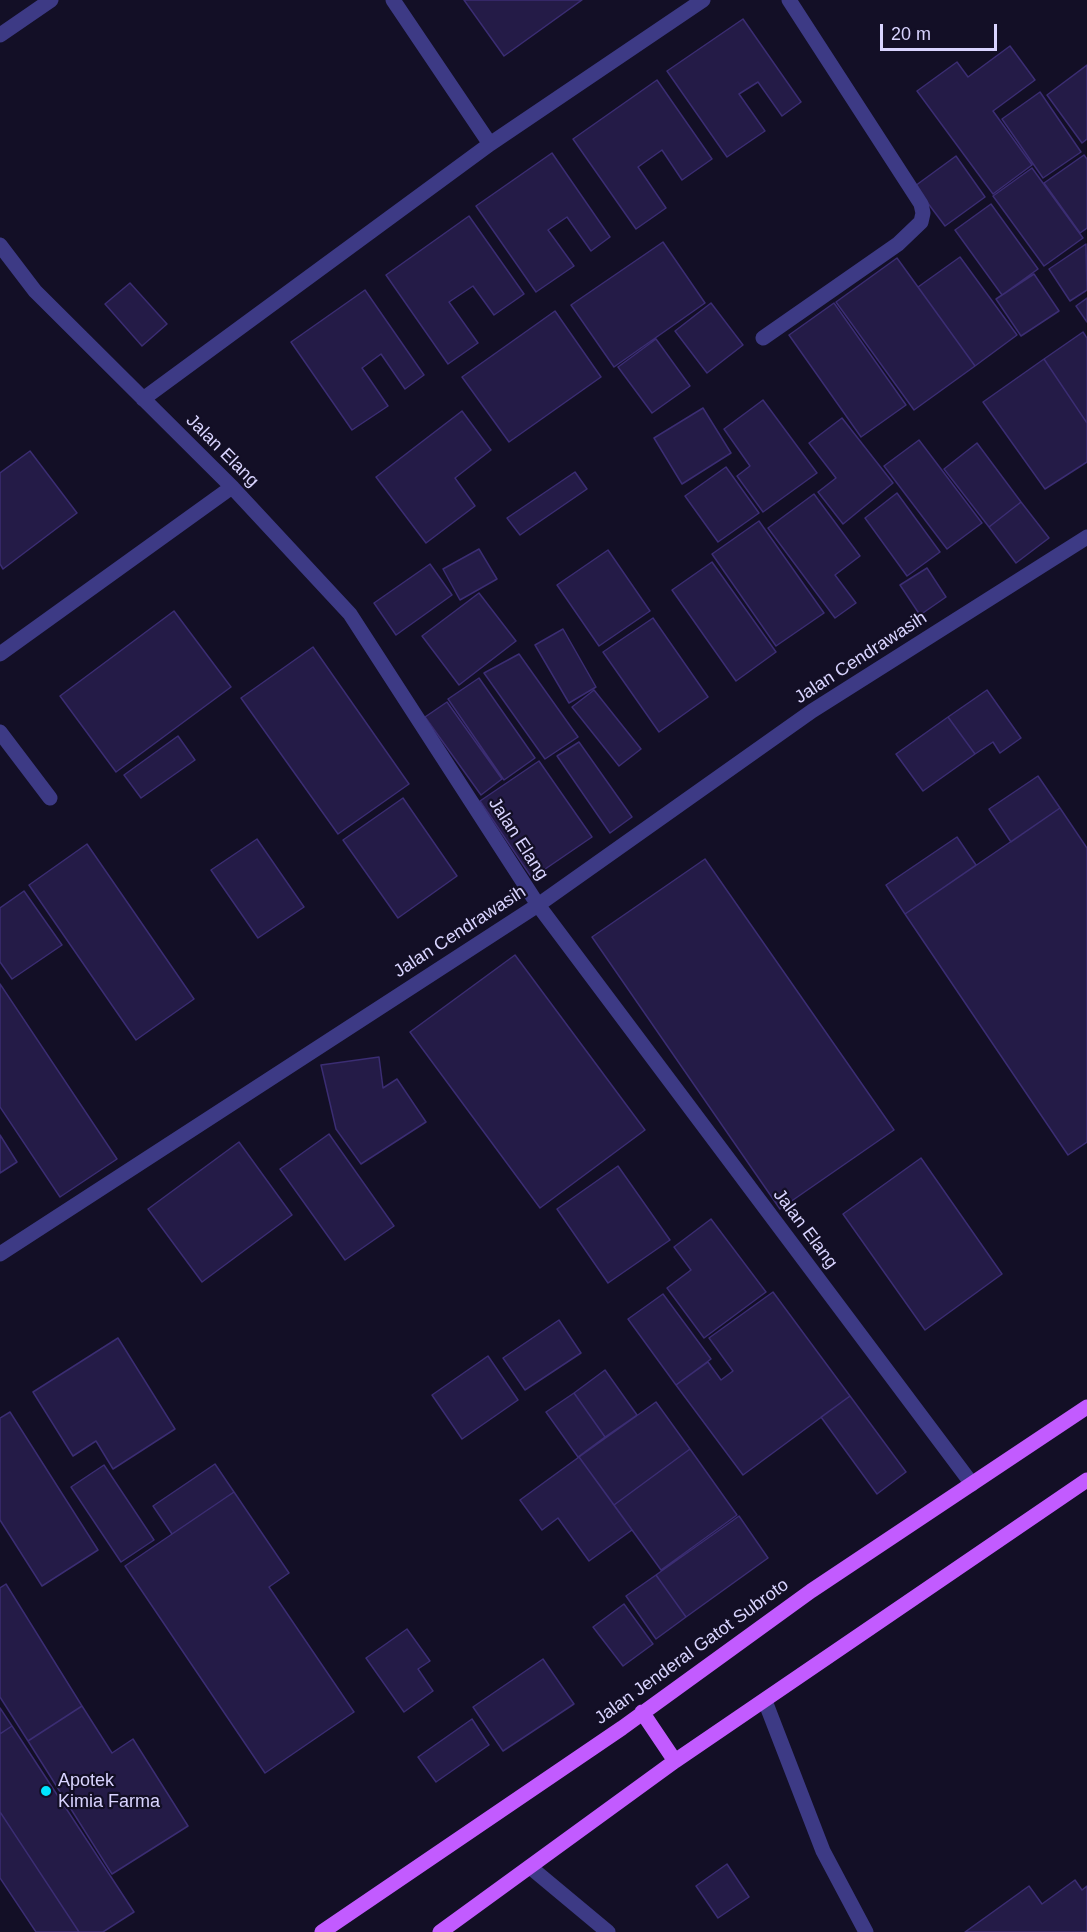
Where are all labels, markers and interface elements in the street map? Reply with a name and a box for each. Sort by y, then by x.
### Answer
scale bar [883,12,1000,50]
text: 20 m [891,24,931,44]
street label: Jalan Elang [181,410,263,492]
street label: Jalan Cendrawasih [791,607,931,709]
street label: Jalan Elang [483,794,553,884]
street label: Jalan Cendrawasih [390,881,530,983]
street label: Jalan Elang [768,1185,842,1273]
street label: Jalan Jenderal Gatot Subroto [591,1574,793,1730]
place label: Apotek Kimia Farma [58,1770,160,1812]
marker: Apotek Kimia Farma [39,1784,53,1798]

